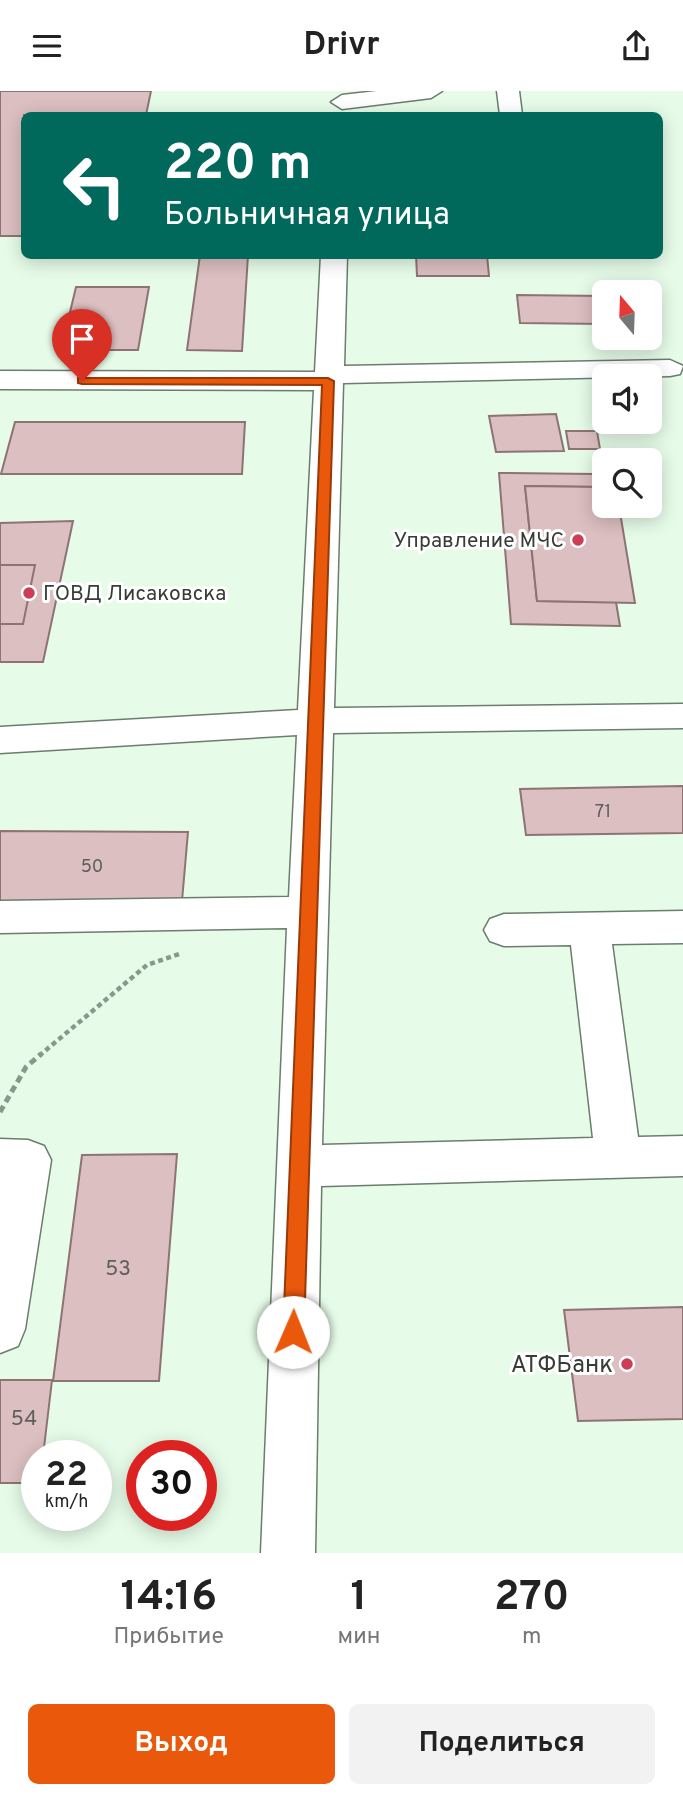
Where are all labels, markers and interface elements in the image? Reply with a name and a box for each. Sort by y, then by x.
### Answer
text: Drivr [303,26,380,66]
icon: menu [28,27,66,65]
icon: share [617,27,655,65]
text: 220 m [164,135,311,197]
icon: left [49,140,140,231]
text: Больничная улица [164,196,450,236]
north arrow [592,280,662,350]
map controls [592,280,662,518]
pin [52,309,112,381]
icon: arrive [63,320,101,358]
button: sound [592,364,662,434]
button: search [592,448,662,518]
place label: Управление МЧС [394,528,564,555]
marker: Управление МЧС [570,532,586,548]
place label: ГОВД Лисаковска [43,581,226,608]
marker: ГОВД Лисаковска [21,585,37,601]
house number: 71 [595,801,611,824]
house number: 50 [81,856,103,879]
house number: 53 [105,1256,131,1283]
position arrow [256,1295,330,1369]
place label: АТФБанк [511,1351,613,1381]
marker: АТФБанк [619,1356,635,1372]
house number: 54 [11,1406,37,1433]
speed limit sign: 30 [126,1440,217,1531]
text: 22 [45,1454,88,1498]
text: km/h [45,1491,88,1514]
text: 14:16 [120,1572,217,1625]
text: 1 [351,1572,367,1625]
text: 270 [494,1572,569,1625]
text: Прибытие [114,1623,224,1652]
text: мин [337,1623,380,1652]
text: m [522,1623,541,1652]
button: Выход [28,1704,335,1784]
button: Поделиться [349,1704,655,1784]

